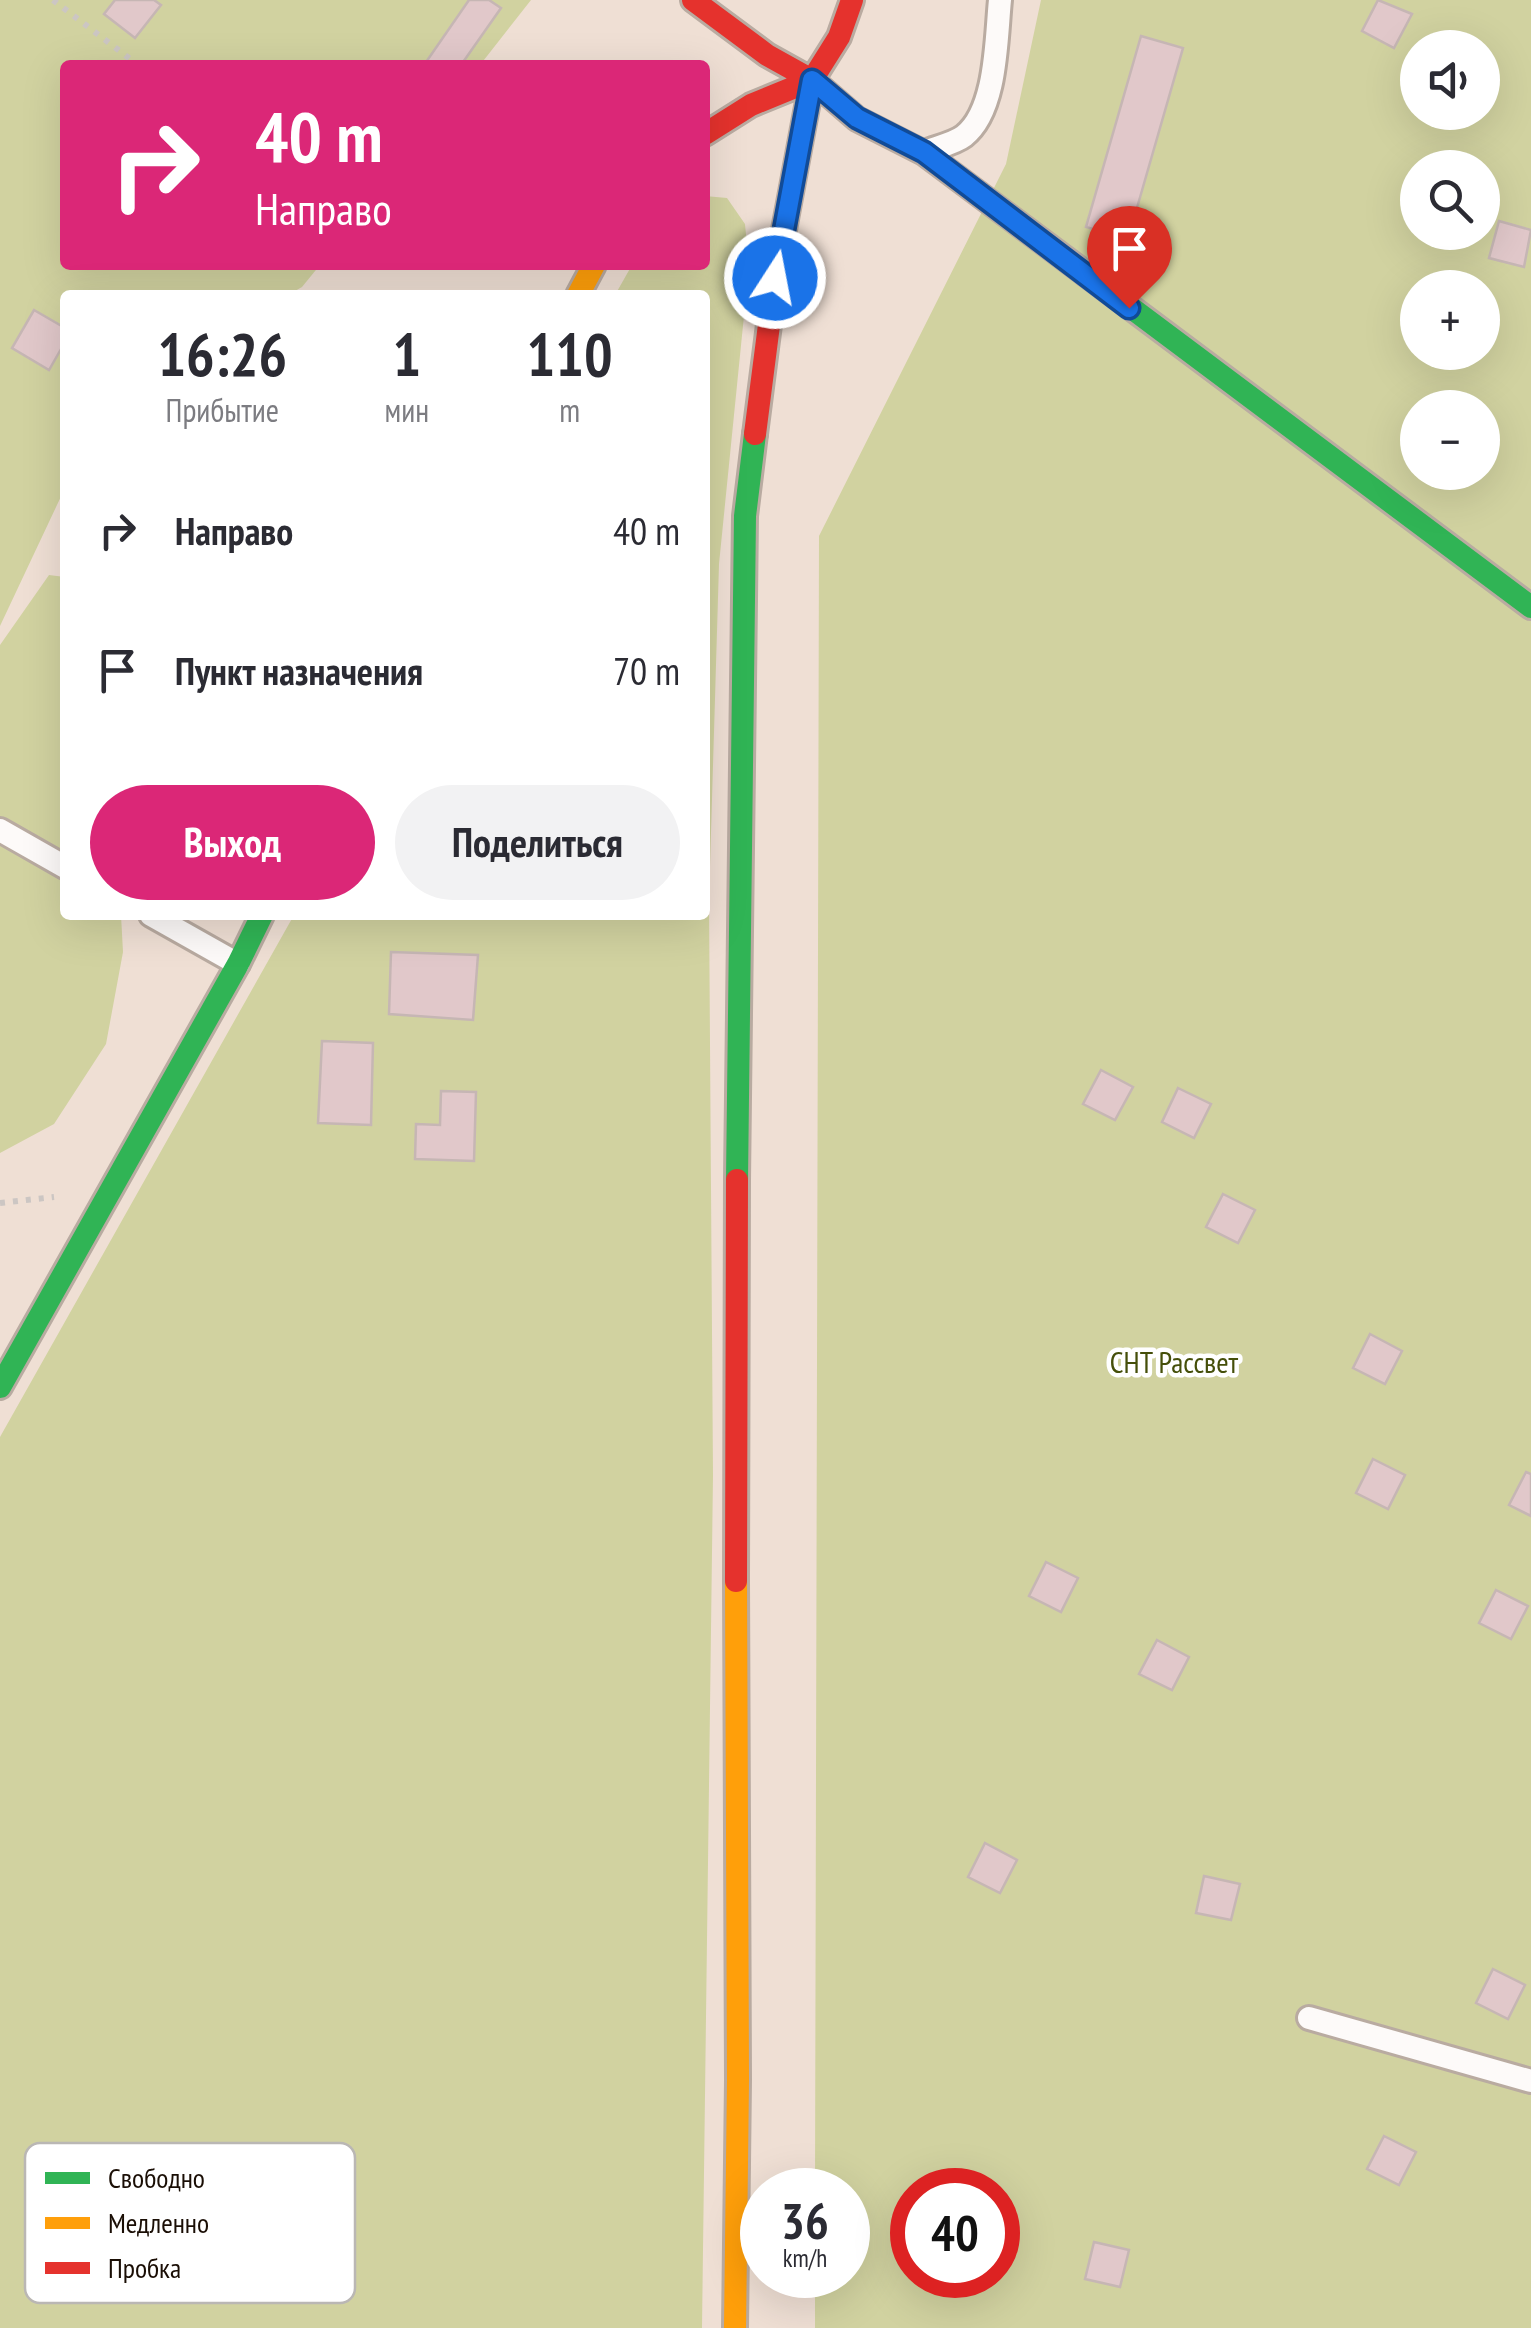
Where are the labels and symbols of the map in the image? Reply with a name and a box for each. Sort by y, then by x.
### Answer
pin [1087,206,1172,309]
position arrow [723,226,827,330]
park label: СНТ Рассвет [1110,1342,1239,1381]
legend [25,2143,355,2303]
text: Свободно [108,2159,205,2196]
speed limit sign: 40 [890,2168,1020,2298]
text: Медленно [108,2204,209,2241]
text: Пробка [108,2249,181,2286]

